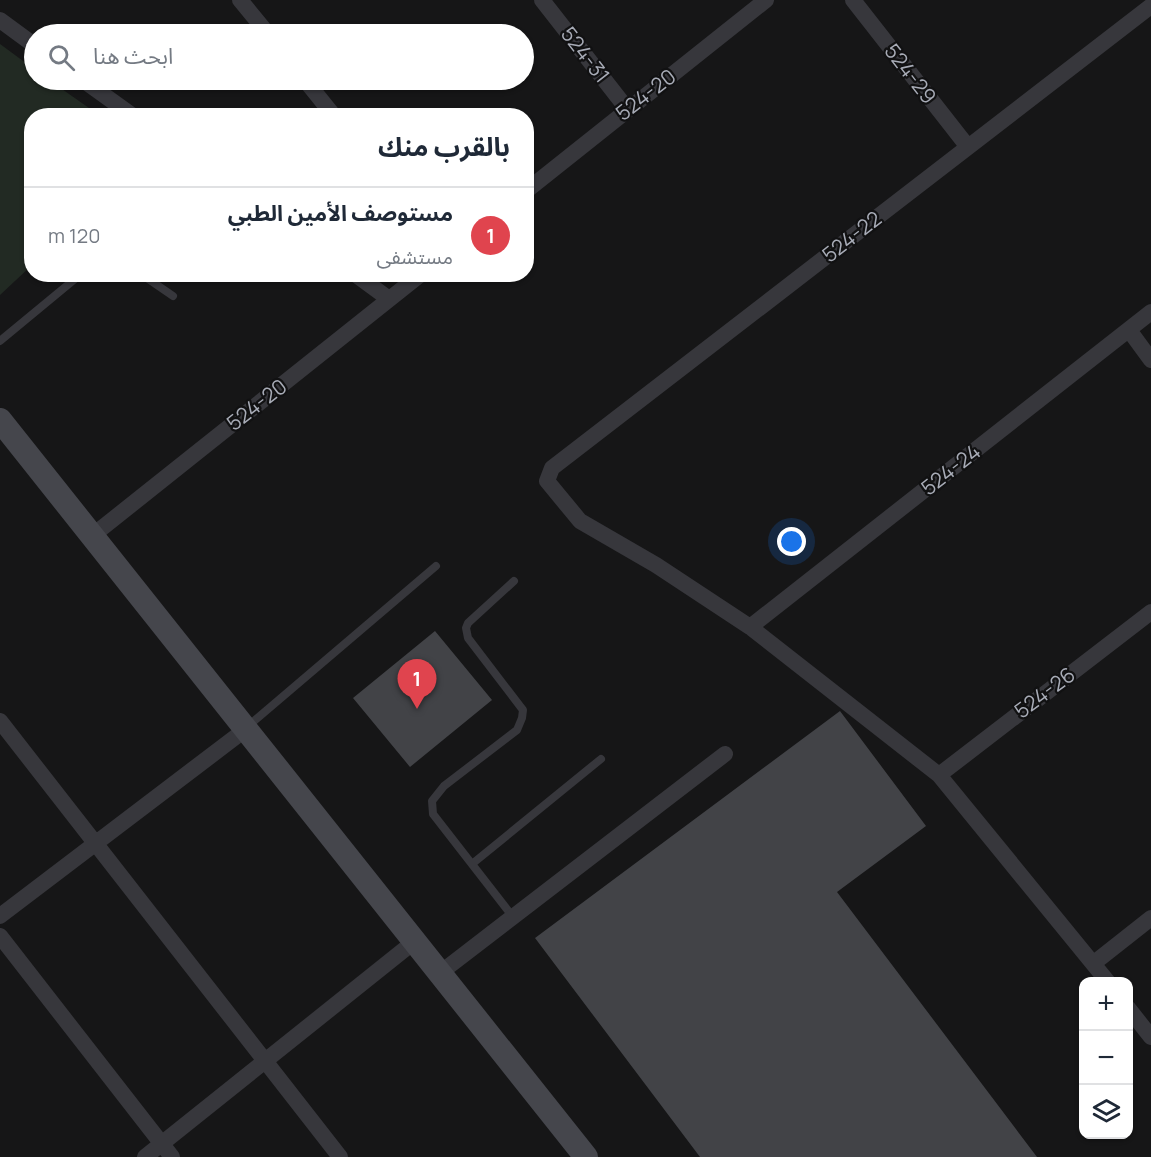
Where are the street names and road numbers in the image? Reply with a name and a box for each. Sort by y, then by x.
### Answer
street label: 524-31 [555,21,617,88]
street label: 524-29 [878,37,943,109]
street label: 524-20 [610,62,681,127]
street label: 524-22 [816,204,887,268]
street label: 524-20 [221,372,292,437]
street label: 524-24 [915,437,986,501]
street label: 524-26 [1008,660,1080,724]

